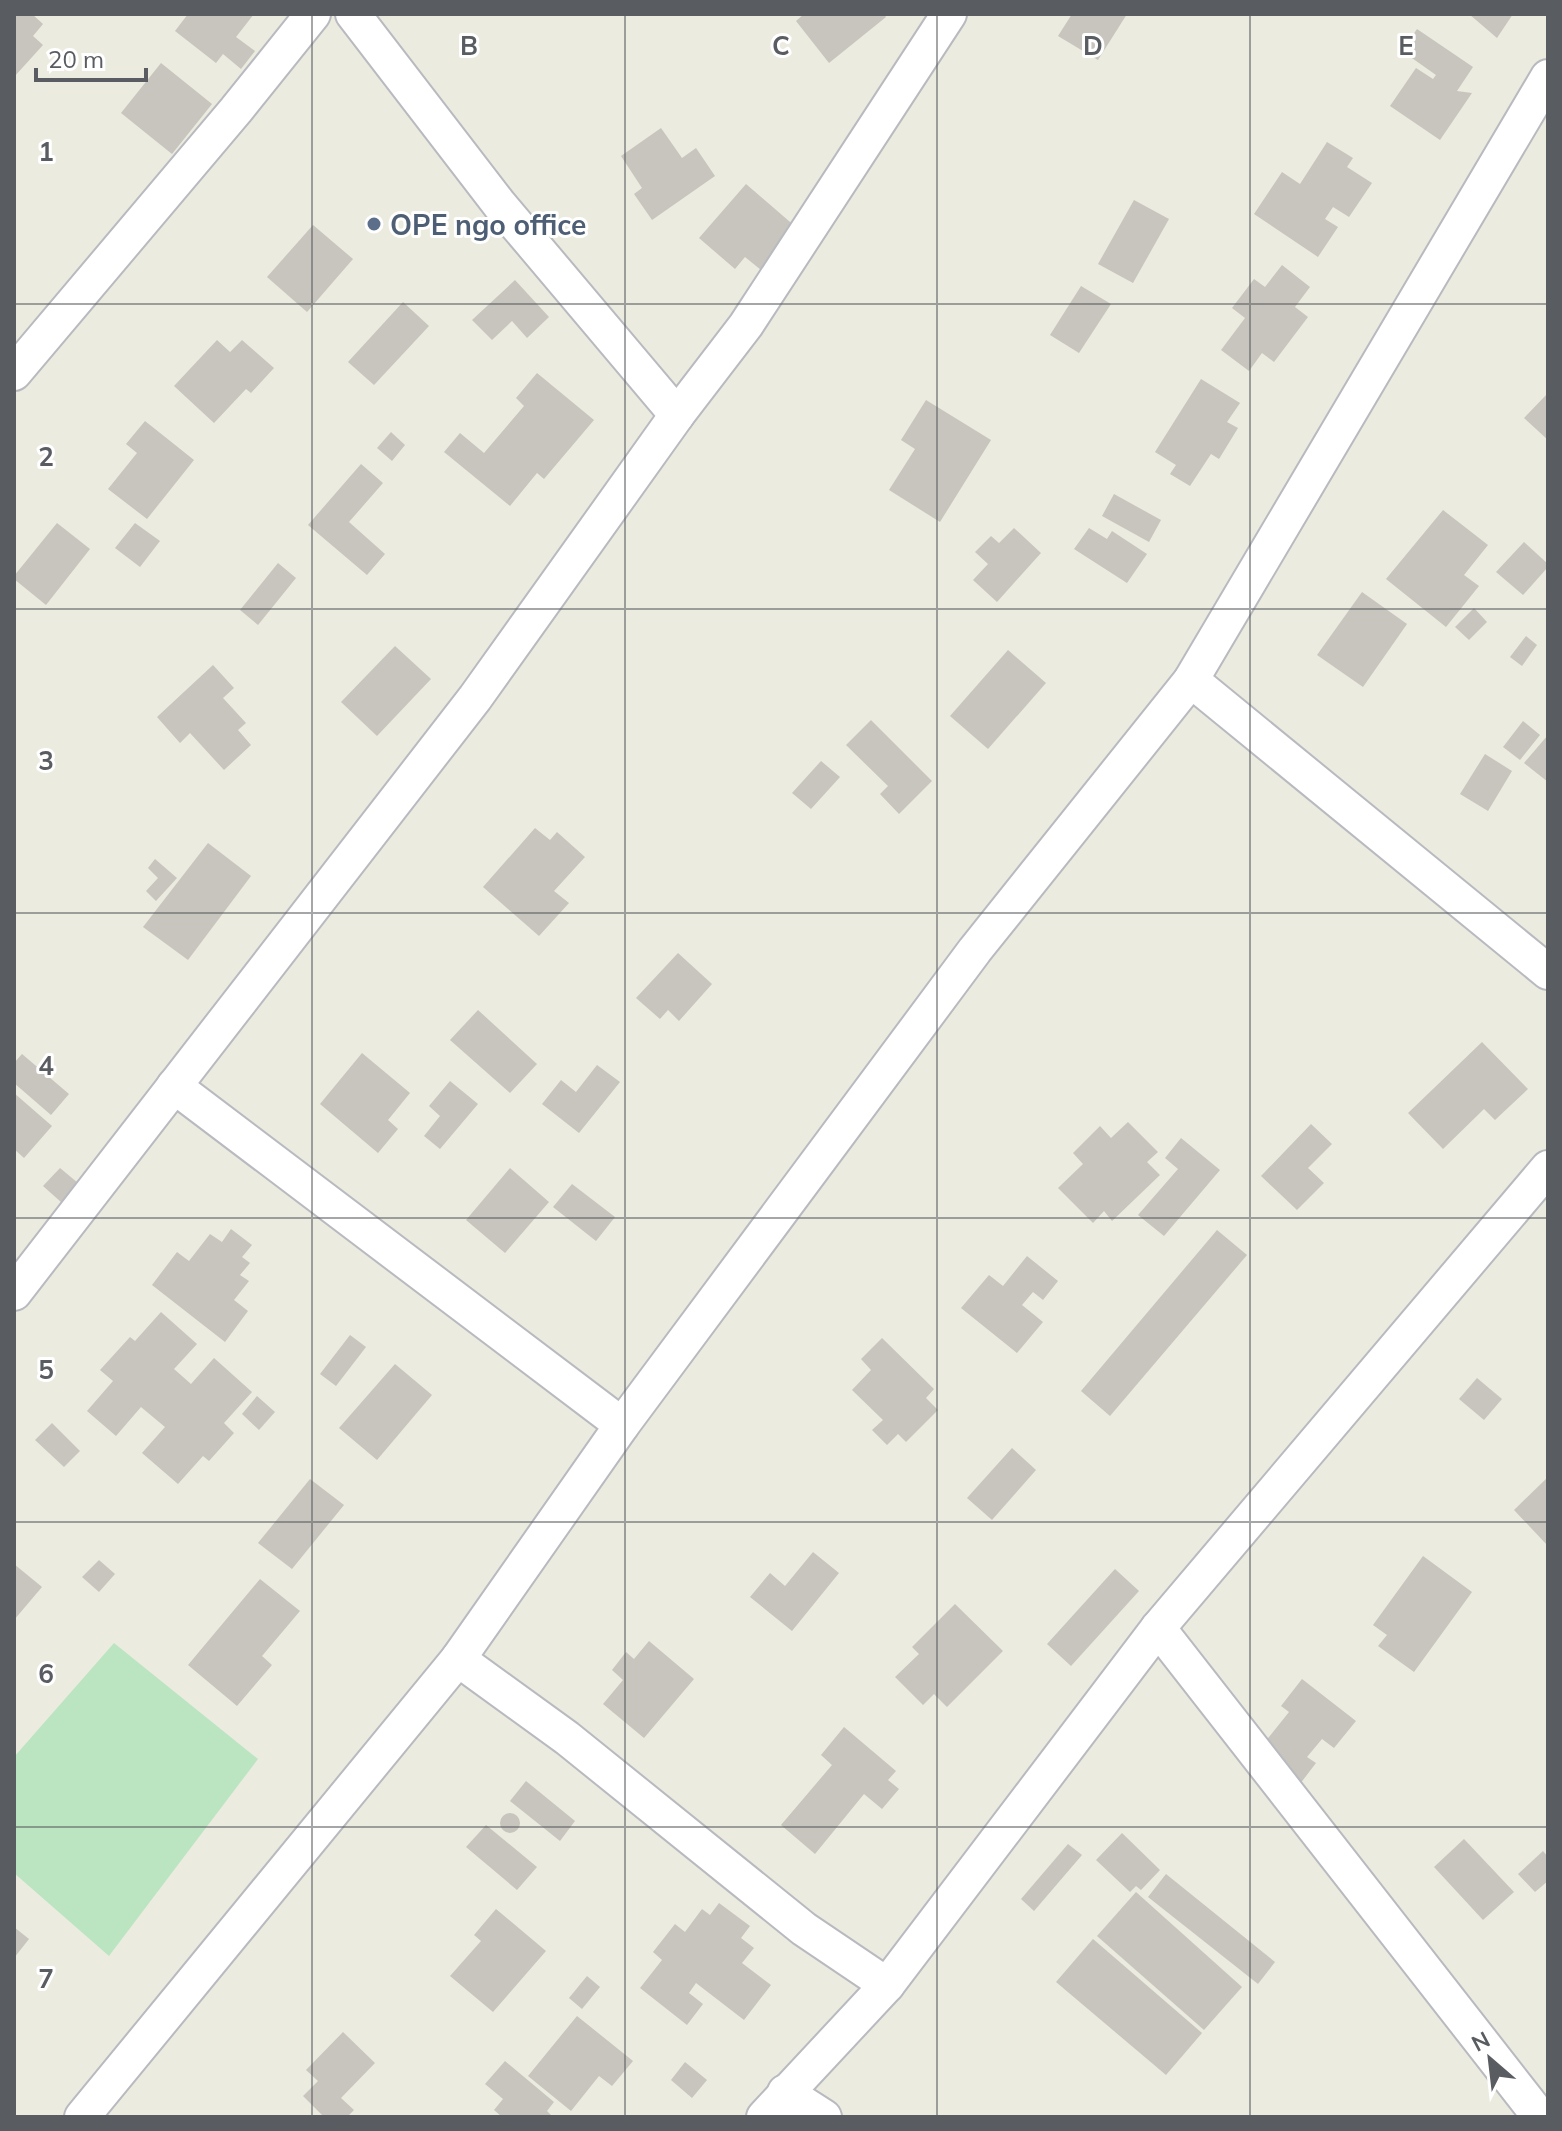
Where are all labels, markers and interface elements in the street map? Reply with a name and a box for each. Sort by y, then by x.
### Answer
text: B [460,29,478,62]
text: C [772,29,790,62]
text: D [1083,29,1103,62]
text: E [1398,29,1414,62]
scale bar [36,32,146,82]
text: 20 m [48,44,104,74]
text: 1 [38,135,54,168]
place label: OPE ngo office [390,207,586,242]
marker: OPE ngo office [365,215,383,233]
text: 2 [38,440,54,473]
text: 3 [38,744,54,777]
text: 4 [38,1049,54,1082]
text: 5 [38,1353,54,1386]
text: 6 [38,1657,54,1690]
text: 7 [38,1962,54,1995]
north arrow [1450,2019,1530,2099]
text: N [1467,2025,1495,2058]

